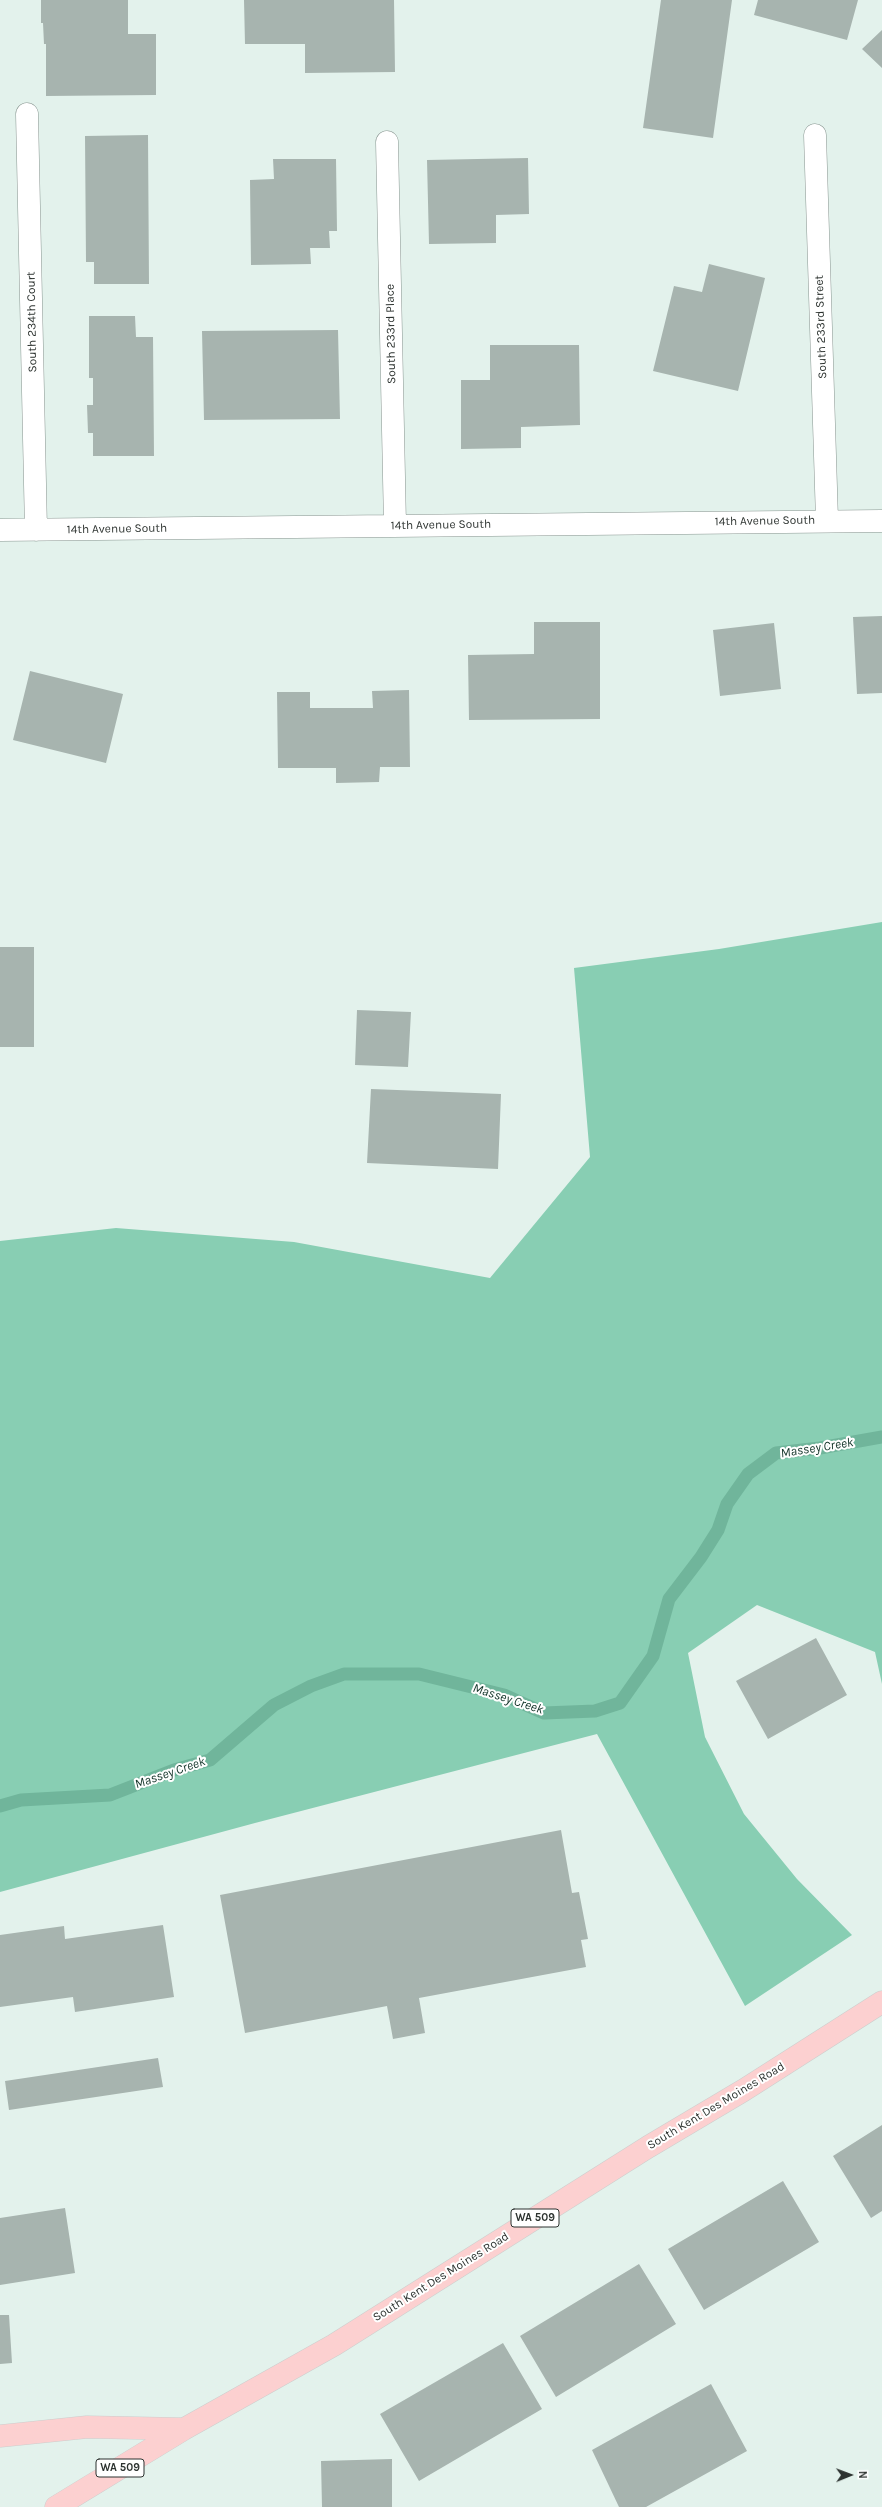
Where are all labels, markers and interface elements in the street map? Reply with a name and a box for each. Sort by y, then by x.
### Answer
street label: South 234th Court [24,271,40,373]
street label: South 233rd Street [812,275,830,379]
street label: South 233rd Place [383,284,399,384]
street label: 14th Avenue South [715,513,815,529]
street label: 14th Avenue South [391,517,491,533]
street label: 14th Avenue South [67,521,167,537]
water label: Massey Creek [779,1435,855,1461]
water label: Massey Creek [471,1680,545,1718]
water label: Massey Creek [133,1754,207,1792]
street label: South Kent Des Moines Road [645,2059,787,2153]
road number: WA 509 [511,2209,559,2227]
street label: South Kent Des Moines Road [370,2229,512,2325]
north arrow [830,2455,870,2495]
road number: WA 509 [96,2459,144,2477]
text: N [856,2471,869,2479]

